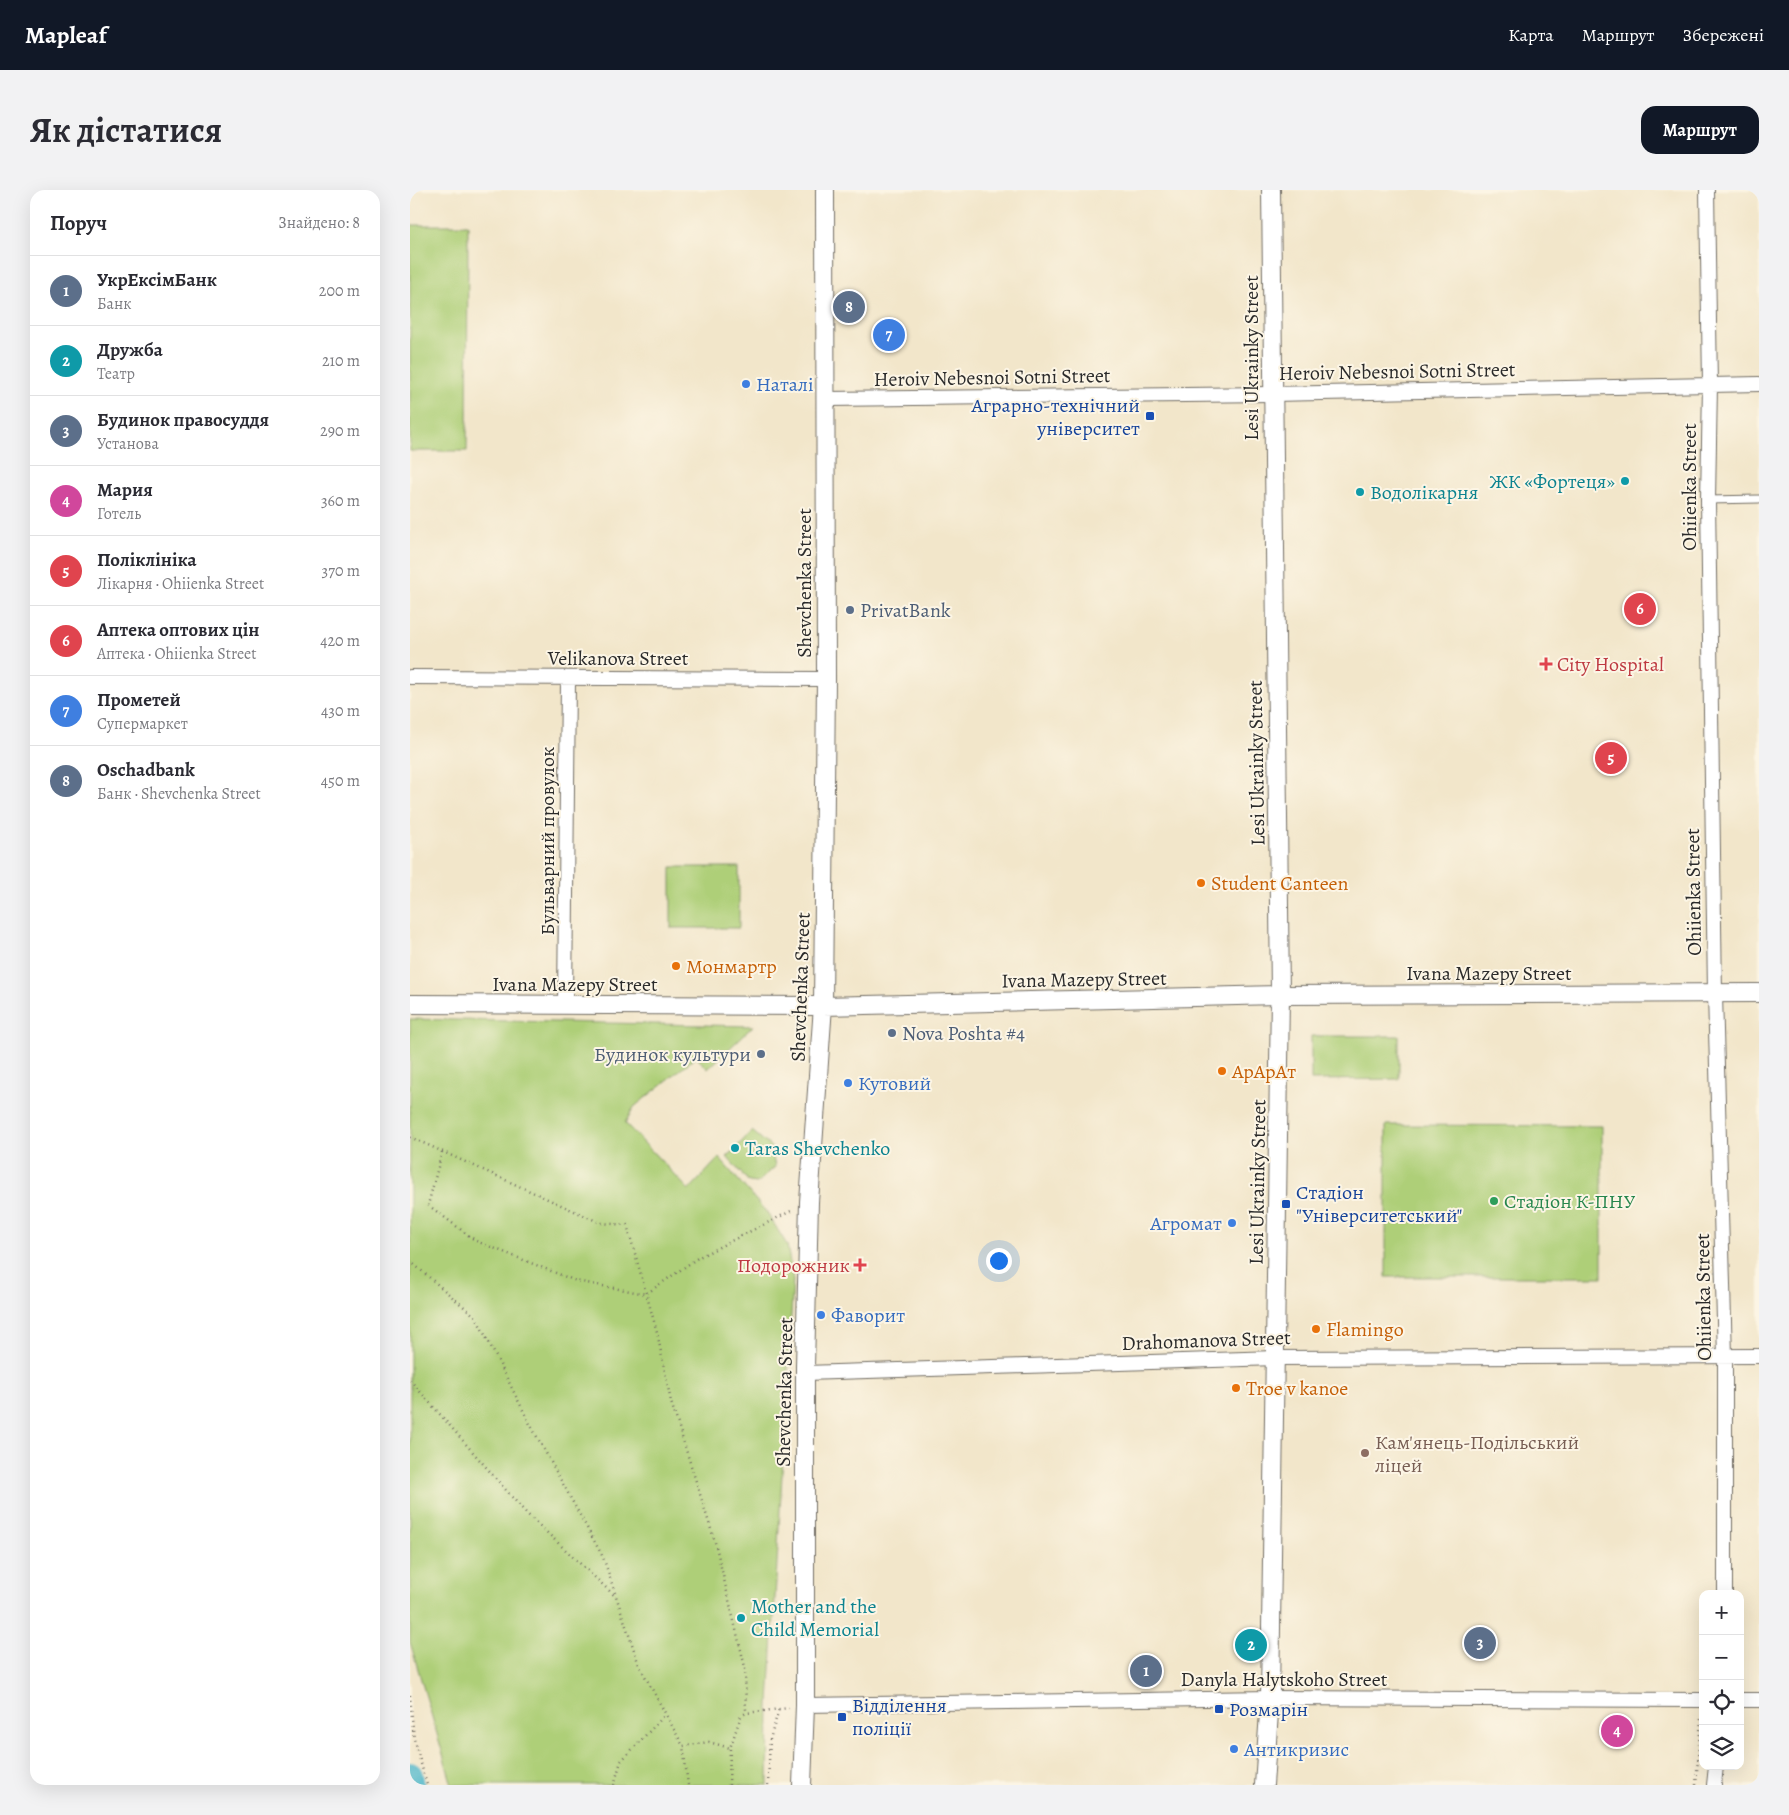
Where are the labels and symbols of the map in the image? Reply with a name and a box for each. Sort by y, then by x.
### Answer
street label: Lesi Ukrainky Street [1238,275,1265,441]
pin: 8 [833,288,865,326]
pin: 7 [873,316,905,354]
street label: Heroiv Nebesnoi Sotni Street [1278,356,1516,387]
street label: Heroiv Nebesnoi Sotni Street [873,362,1111,393]
place label: Наталі [756,371,814,398]
marker: Наталі [740,378,752,390]
place label: Аграрно-технічний університет [970,392,1140,442]
marker: Аграрно-технічний університет [1144,410,1156,422]
street label: Ohiienka Street [1676,423,1703,551]
place label: ЖК «Фортеця» [1489,468,1615,495]
marker: ЖК «Фортеця» [1619,475,1631,487]
place label: Водолікарня [1370,479,1478,506]
marker: Водолікарня [1354,486,1366,498]
street label: Shevchenka Street [791,508,818,658]
pin: 6 [1624,590,1656,628]
place label: PrivatBank [860,597,951,624]
marker: PrivatBank [844,604,856,616]
street label: Velikanova Street [547,645,689,672]
place label: City Hospital [1557,651,1664,678]
marker: City Hospital [1539,657,1553,671]
street label: Lesi Ukrainky Street [1242,680,1271,846]
pin: 5 [1595,739,1627,777]
street label: Бульварний провулок [534,747,561,935]
street label: Ohiienka Street [1679,828,1708,956]
place label: Student Canteen [1211,870,1349,897]
marker: Student Canteen [1195,877,1207,889]
street label: Shevchenka Street [784,911,817,1062]
place label: Монмартр [686,953,777,980]
marker: Монмартр [670,960,682,972]
street label: Ivana Mazepy Street [1406,960,1572,987]
street label: Ivana Mazepy Street [1001,965,1167,994]
street label: Ivana Mazepy Street [492,971,658,998]
place label: Nova Poshta #4 [902,1020,1025,1047]
marker: Nova Poshta #4 [886,1027,898,1039]
place label: Будинок культури [594,1041,751,1068]
marker: Будинок культури [755,1048,767,1060]
place label: АрАрАт [1231,1058,1296,1085]
marker: АрАрАт [1216,1065,1228,1077]
place label: Кутовий [858,1070,931,1097]
marker: Кутовий [842,1077,854,1089]
street label: Lesi Ukrainky Street [1243,1099,1272,1265]
place label: Taras Shevchenko [745,1135,890,1162]
marker: Taras Shevchenko [729,1142,741,1154]
place label: Стадіон "Університетський" [1296,1179,1463,1229]
place label: Стадіон К-ПНУ [1504,1188,1636,1215]
marker: Стадіон К-ПНУ [1488,1195,1500,1207]
marker: Стадіон "Університетський" [1280,1198,1292,1210]
place label: Агромат [1149,1210,1222,1237]
marker: Агромат [1226,1217,1238,1229]
street label: Ohiienka Street [1689,1233,1718,1361]
your location [986,1248,1012,1274]
place label: Подорожник [737,1252,850,1279]
marker: Подорожник [854,1259,866,1271]
place label: Фаворит [831,1302,905,1329]
marker: Фаворит [815,1309,827,1321]
place label: Flamingo [1326,1316,1404,1343]
street label: Shevchenka Street [770,1317,799,1467]
marker: Flamingo [1310,1323,1322,1335]
street label: Drahomanova Street [1121,1324,1291,1357]
place label: Troe v kanoe [1246,1375,1348,1402]
marker: Troe v kanoe [1230,1382,1242,1394]
place label: Кам'янець-Подільський ліцей [1375,1429,1579,1479]
marker: Кам'янець-Подільський ліцей [1359,1447,1371,1459]
place label: Mother and the Child Memorial [751,1593,879,1643]
marker: Mother and the Child Memorial [735,1612,747,1624]
pin: 3 [1464,1624,1496,1662]
pin: 2 [1235,1626,1267,1664]
pin: 1 [1130,1652,1162,1690]
street label: Danyla Halytskoho Street [1181,1666,1388,1693]
place label: Відділення поліції [852,1692,947,1742]
place label: Розмарін [1229,1696,1308,1723]
marker: Розмарін [1213,1703,1225,1715]
marker: Відділення поліції [836,1711,848,1723]
pin: 4 [1601,1712,1633,1750]
place label: Антикризис [1243,1736,1349,1763]
marker: Антикризис [1228,1743,1240,1755]

